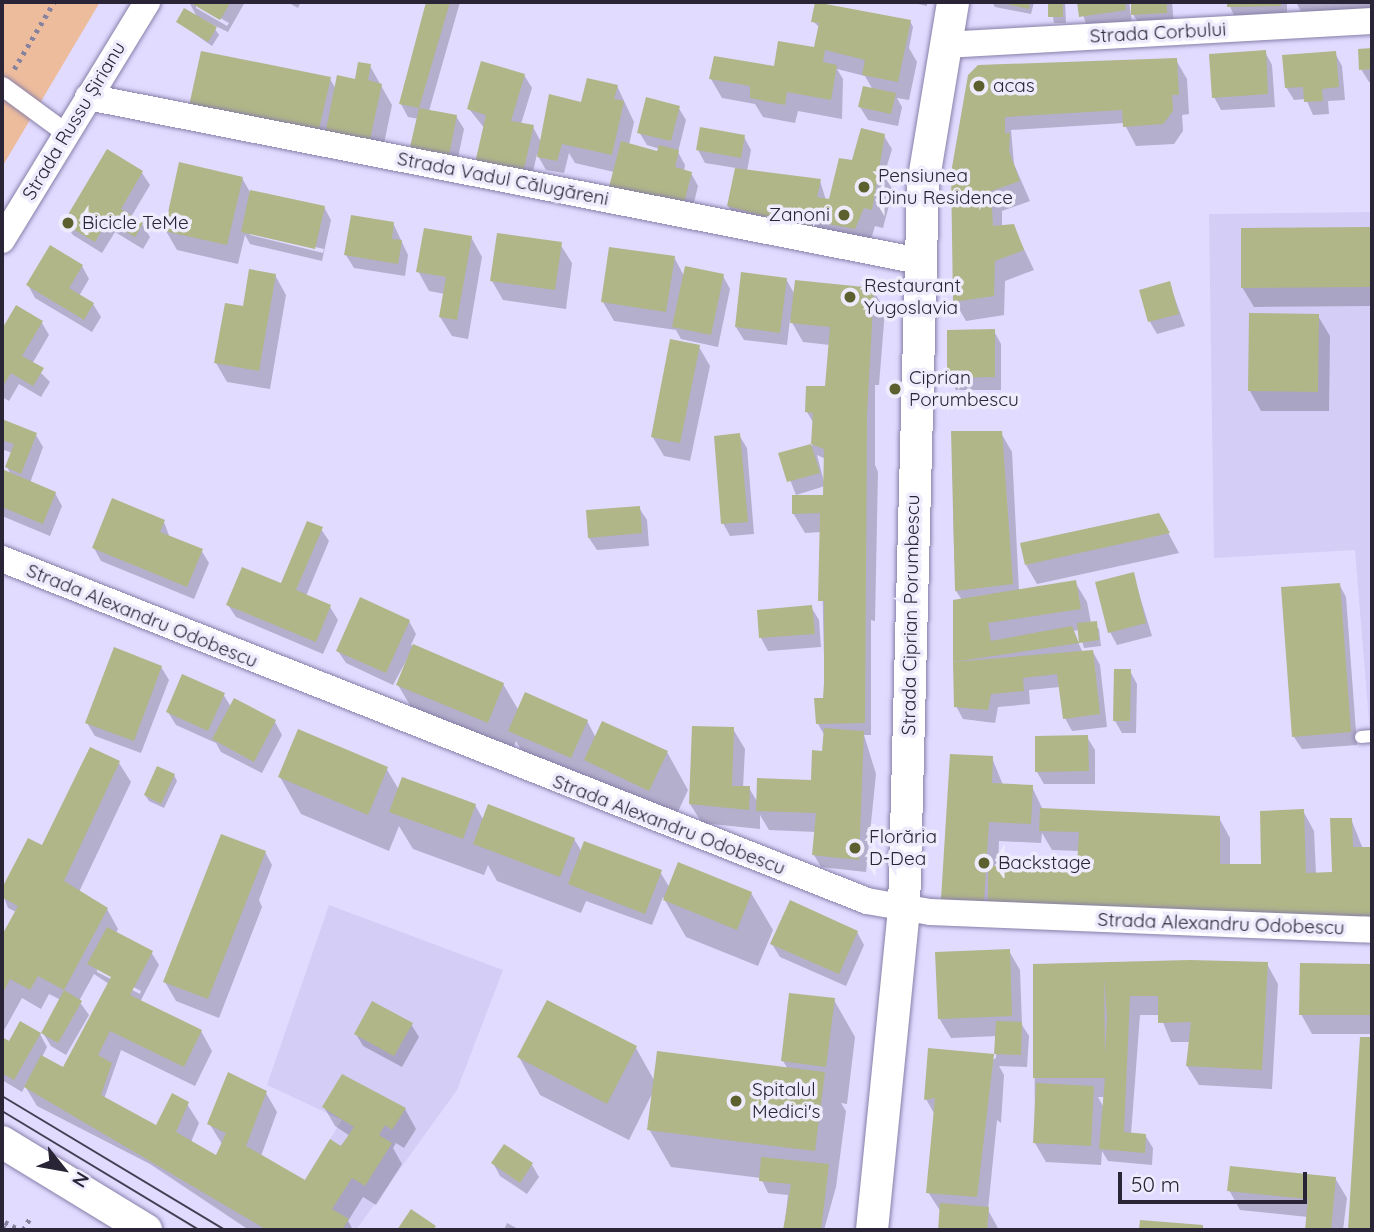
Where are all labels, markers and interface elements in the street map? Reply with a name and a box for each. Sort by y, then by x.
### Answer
street label: Strada Corbului [1089,18,1227,48]
street label: Strada Russu Șirianu [18,38,130,204]
place label: acas [993,75,1035,97]
marker: acas [971,78,987,94]
street label: Strada Vadul Călugăreni [395,147,611,211]
place label: Pensiunea Dinu Residence [878,165,1013,209]
marker: Pensiunea Dinu Residence [856,179,872,195]
place label: Zanoni [769,204,830,226]
marker: Zanoni [836,207,852,223]
place label: Bicicle TeMe [82,212,189,234]
marker: Bicicle TeMe [60,215,76,231]
place label: Restaurant Yugoslavia [864,275,961,319]
marker: Restaurant Yugoslavia [842,289,858,305]
place label: Ciprian Porumbescu [909,367,1019,411]
marker: Ciprian Porumbescu [887,381,903,397]
street label: Strada Ciprian Porumbescu [897,494,925,736]
street label: Strada Alexandru Odobescu [23,559,261,673]
street label: Strada Alexandru Odobescu [550,770,788,880]
place label: Florăria D-Dea [869,826,937,870]
marker: Florăria D-Dea [847,840,863,856]
place label: Backstage [998,852,1091,874]
marker: Backstage [976,855,992,871]
street label: Strada Alexandru Odobescu [1097,908,1345,940]
place label: Spitalul Medici's [752,1079,821,1123]
marker: Spitalul Medici's [726,1091,746,1111]
north arrow [28,1134,98,1204]
scale bar [1122,1158,1311,1202]
text: N [67,1168,95,1192]
text: 50 m [1131,1171,1180,1197]

